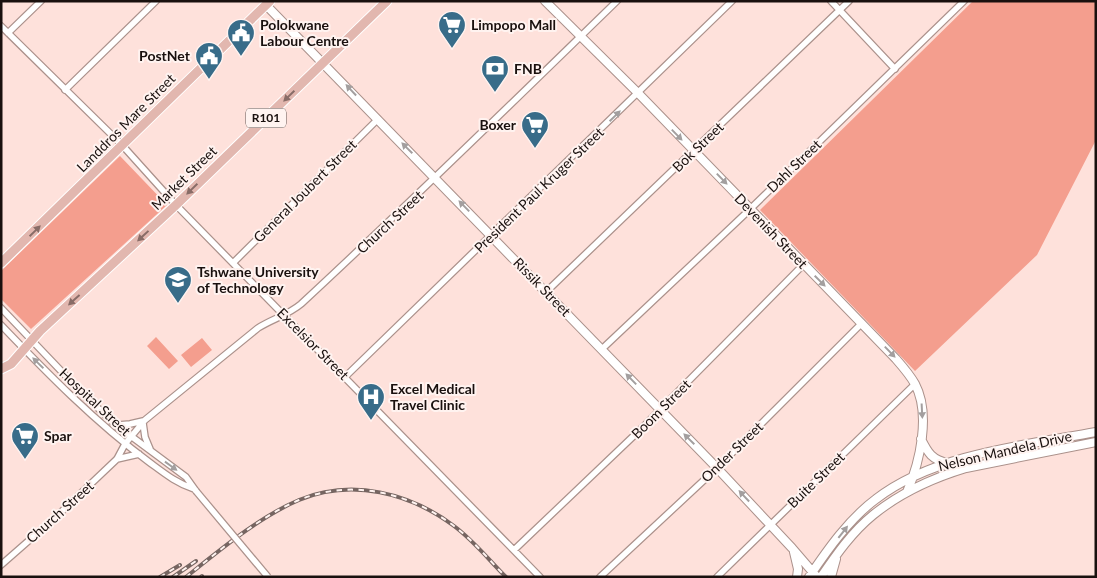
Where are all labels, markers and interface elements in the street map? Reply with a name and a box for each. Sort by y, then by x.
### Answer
supermarket icon: Limpopo Mall [437,10,467,49]
place label: Polokwane Labour Centre [260,16,349,49]
place label: Limpopo Mall [471,16,556,33]
public building icon: Polokwane Labour Centre [226,18,256,57]
public building icon: PostNet [194,41,224,80]
place label: PostNet [139,47,191,64]
bank icon: FNB [480,54,510,93]
place label: FNB [514,60,542,77]
street label: Landdros Mare Street [73,70,178,175]
one-way arrow [345,85,357,97]
one-way arrow [283,90,295,102]
road number: R101 [246,109,286,128]
supermarket icon: Boxer [520,110,550,149]
one-way arrow [609,110,621,122]
place label: Boxer [479,116,517,133]
street label: Bok Street [669,118,727,175]
street label: President Paul Kruger Street [470,123,607,256]
one-way arrow [671,128,683,140]
street label: General Joubert Street [250,136,360,246]
street label: Dahl Street [763,136,824,196]
street label: Market Street [147,142,220,213]
one-way arrow [401,142,413,154]
one-way arrow [715,173,727,185]
one-way arrow [187,183,199,195]
street label: Church Street [353,187,426,257]
street label: Devenish Street [731,190,811,272]
one-way arrow [458,200,470,212]
one-way arrow [29,225,41,237]
one-way arrow [138,230,150,242]
street label: Rissik Street [510,254,575,320]
place label: Tshwane University of Technology [197,263,319,296]
school or university icon: Tshwane University of Technology [163,265,193,304]
one-way arrow [814,275,826,287]
one-way arrow [68,294,81,305]
street label: Excelsior Street [274,304,353,383]
one-way arrow [884,346,896,358]
one-way arrow [33,357,45,369]
street label: Hospital Street [56,364,135,439]
one-way arrow [625,374,637,386]
street label: Boom Street [627,375,694,442]
place label: Excel Medical Travel Clinic [390,380,475,413]
hospital icon: Excel Medical Travel Clinic [356,382,386,421]
one-way arrow [919,403,927,419]
street label: Onder Street [697,418,766,485]
supermarket icon: Spar [10,421,40,460]
place label: Spar [44,427,73,444]
street label: Nelson Mandela Drive [936,427,1073,474]
one-way arrow [683,433,695,445]
street label: Buite Street [784,448,848,511]
one-way arrow [164,461,178,471]
street label: Church Street [22,477,97,546]
one-way arrow [738,490,750,502]
one-way arrow [837,526,848,539]

